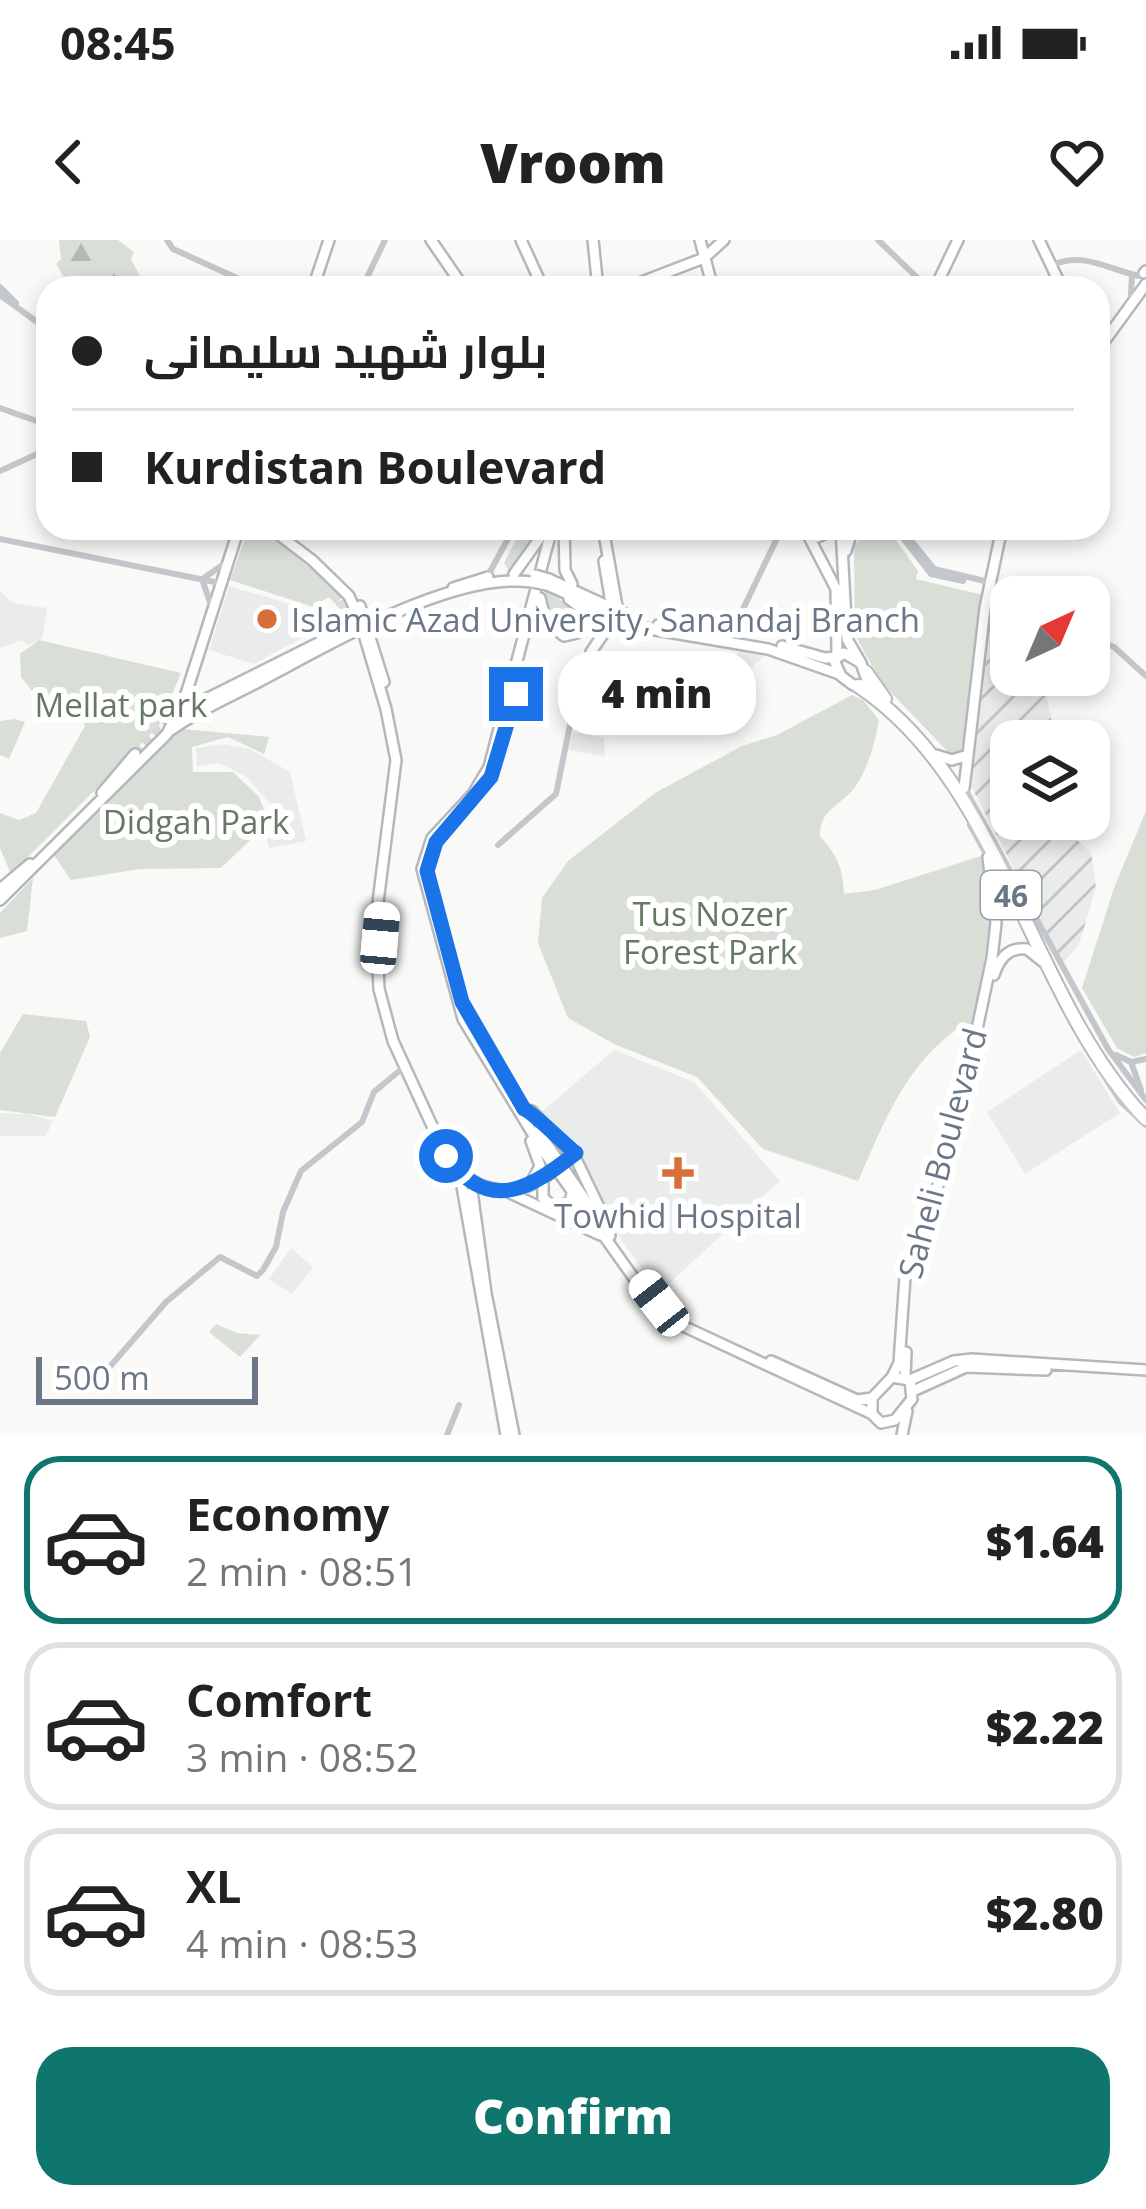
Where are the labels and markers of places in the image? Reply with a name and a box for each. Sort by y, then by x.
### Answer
place label: Islamic Azad University, Sanandaj Branch [291,597,920,642]
marker: Islamic Azad University, Sanandaj Branch [254,606,280,632]
marker: Towhid Hospital [662,1157,694,1189]
place label: Towhid Hospital [554,1193,802,1238]

